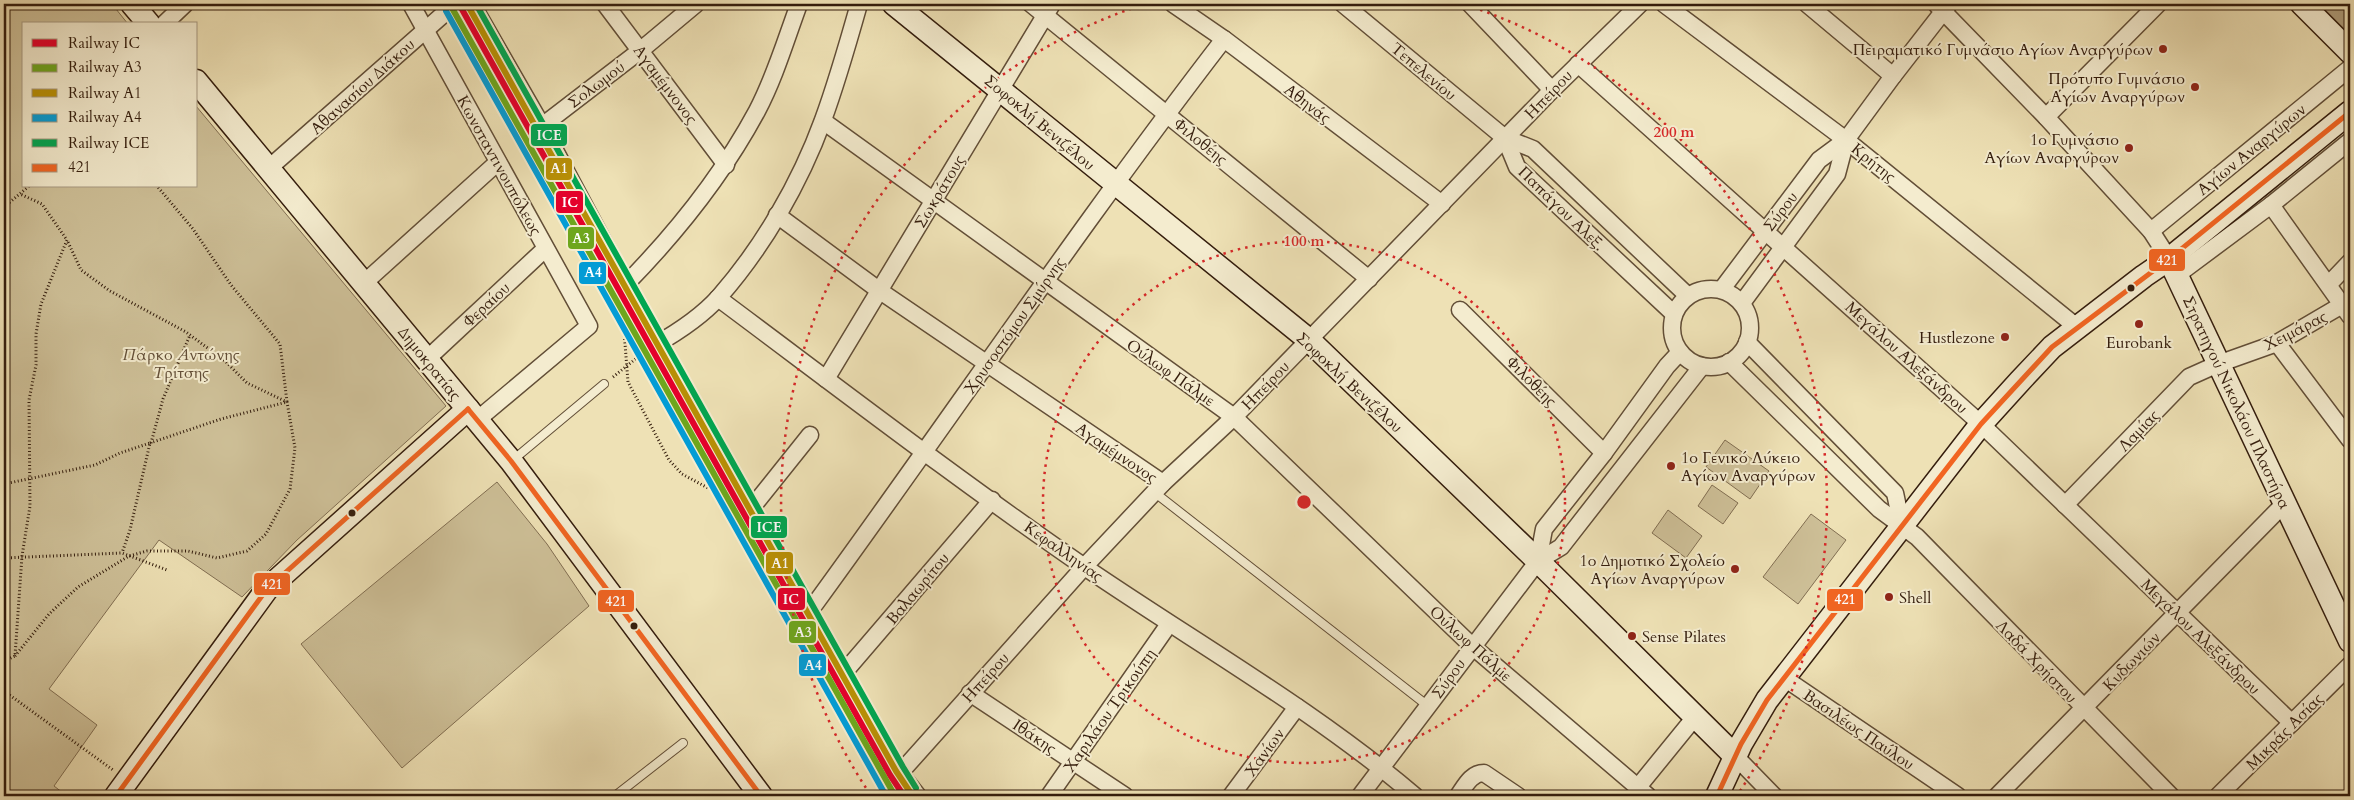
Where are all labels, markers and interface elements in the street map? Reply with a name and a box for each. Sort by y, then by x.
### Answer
legend [22,22,198,188]
text: Railway IC [68,33,140,53]
street label: Αθανασίου Διάκου [306,34,420,140]
street label: Τεπελενίου [1386,38,1461,106]
place label: Πειραματικό Γυμνάσιο Αγίων Αναργύρων [1853,39,2153,61]
street label: Αγαμέμνονος [628,40,702,129]
marker: Πειραματικό Γυμνάσιο Αγίων Αναργύρων [2157,43,2169,55]
street label: Σολωμού [564,56,630,113]
text: Railway A3 [68,57,142,77]
street label: Ηπείρου [1520,65,1578,124]
place label: Πρότυπο Γυμνάσιο Αγίων Αναργύρων [2048,68,2185,108]
street label: Σοφοκλή Βενιζέλου [979,70,1099,176]
street label: Αθηνάς [1279,79,1336,129]
marker: Πρότυπο Γυμνάσιο Αγίων Αναργύρων [2189,81,2201,93]
text: Railway A1 [68,83,142,103]
street label: Κωνσταντινουπόλεως [452,92,547,239]
street label: Αγίων Αναργύρων [2192,99,2311,201]
text: Railway A4 [68,107,142,127]
street label: Φιλοθέης [1169,113,1232,170]
text: 200 m [1654,122,1695,142]
line badge: ICE [530,123,568,147]
text: ICE [536,126,562,145]
place label: 1ο Γυμνάσιο Αγίων Αναργύρων [1985,129,2119,169]
text: Railway ICE [68,133,149,153]
street label: Κρήτης [1846,138,1900,188]
marker: 1ο Γυμνάσιο Αγίων Αναργύρων [2123,142,2135,154]
street label: Σωκράτους [909,151,970,232]
text: 421 [68,157,91,177]
line badge: A1 [545,157,573,181]
text: A1 [550,159,568,178]
street label: Παπάγου Αλεξ. [1513,162,1610,256]
street label: Σύρου [1759,187,1803,236]
line badge: IC [555,190,584,214]
text: IC [562,193,578,212]
line badge: A3 [567,226,595,250]
text: A3 [572,229,590,248]
text: 100 m [1284,231,1325,251]
line badge: 421 [2148,248,2186,272]
text: 421 [2156,251,2178,270]
street label: Χρυσοστόμου Σμύρνης [959,253,1071,398]
line badge: A4 [578,261,607,285]
text: A4 [584,263,602,282]
street label: Φεραίου [458,277,515,332]
unlabelled marker [2126,283,2136,293]
street label: Στρατηγού Νικολάου Πλαστήρα [2177,292,2295,513]
street label: Μεγάλου Αλεξάνδρου [1840,297,1972,419]
street label: Χειμάρας [2260,306,2331,356]
marker: Eurobank [2133,318,2145,330]
street label: Δημοκρατίας [393,322,466,405]
place label: Hustlezone [1919,327,1995,349]
street label: Σοφοκλή Βενιζέλου [1291,328,1407,438]
marker: Hustlezone [1999,331,2011,343]
place label: Eurobank [2106,332,2173,354]
street label: Ούλωφ Πάλμε [1122,334,1219,411]
park label: Πάρκο Αντώνης Τρίτσης [122,344,240,384]
street label: Φιλοθέης [1501,352,1561,412]
street label: Ηπείρου [1237,356,1295,415]
street label: Λαμίας [2113,405,2164,457]
street label: Αγαμέμνονος [1071,417,1162,488]
place label: 1ο Γενικό Λύκειο Αγίων Αναργύρων [1681,447,1816,487]
marker: 1ο Γενικό Λύκειο Αγίων Αναργύρων [1665,460,1677,472]
centre of rings [1295,493,1313,511]
unlabelled marker [347,508,357,518]
line badge: ICE [750,515,788,539]
street label: Κεφαλληνίας [1020,516,1107,587]
text: ICE [756,518,782,537]
street label: Βαλαωρίτου [881,548,954,629]
place label: 1ο Δημοτικό Σχολείο Αγίων Αναργύρων [1580,550,1725,590]
line badge: A1 [765,551,794,575]
text: A1 [771,554,789,573]
marker: 1ο Δημοτικό Σχολείο Αγίων Αναργύρων [1729,563,1741,575]
line badge: 421 [253,572,291,596]
street label: Μεγάλου Αλεξάνδρου [2136,574,2265,700]
text: 421 [261,575,283,594]
line badge: IC [777,587,806,611]
place label: Shell [1899,587,1931,609]
line badge: 421 [1826,588,1864,612]
line badge: 421 [597,589,635,613]
text: IC [783,590,799,609]
text: 421 [1834,590,1856,609]
marker: Shell [1883,591,1895,603]
text: 421 [605,592,627,611]
street label: Ούλωφ Πάλμε [1425,601,1516,687]
street label: Λαδά Χρήστου [1991,615,2082,708]
line badge: A3 [788,620,817,644]
unlabelled marker [629,621,639,631]
text: A3 [794,623,812,642]
place label: Sense Pilates [1642,626,1726,648]
street label: Κυδωνιών [2098,627,2166,696]
marker: Sense Pilates [1626,630,1638,642]
street label: Χαριλάου Τρικούπη [1059,644,1161,777]
street label: Ηπείρου [957,648,1014,708]
line badge: A4 [798,653,827,677]
street label: Σύρου [1427,654,1471,703]
text: A4 [804,656,822,675]
street label: Βασιλέως Παύλου [1799,684,1918,775]
street label: Μικράς Ασίας [2241,688,2328,775]
street label: Ιθάκης [1008,714,1061,760]
street label: Χανίων [1240,724,1290,781]

